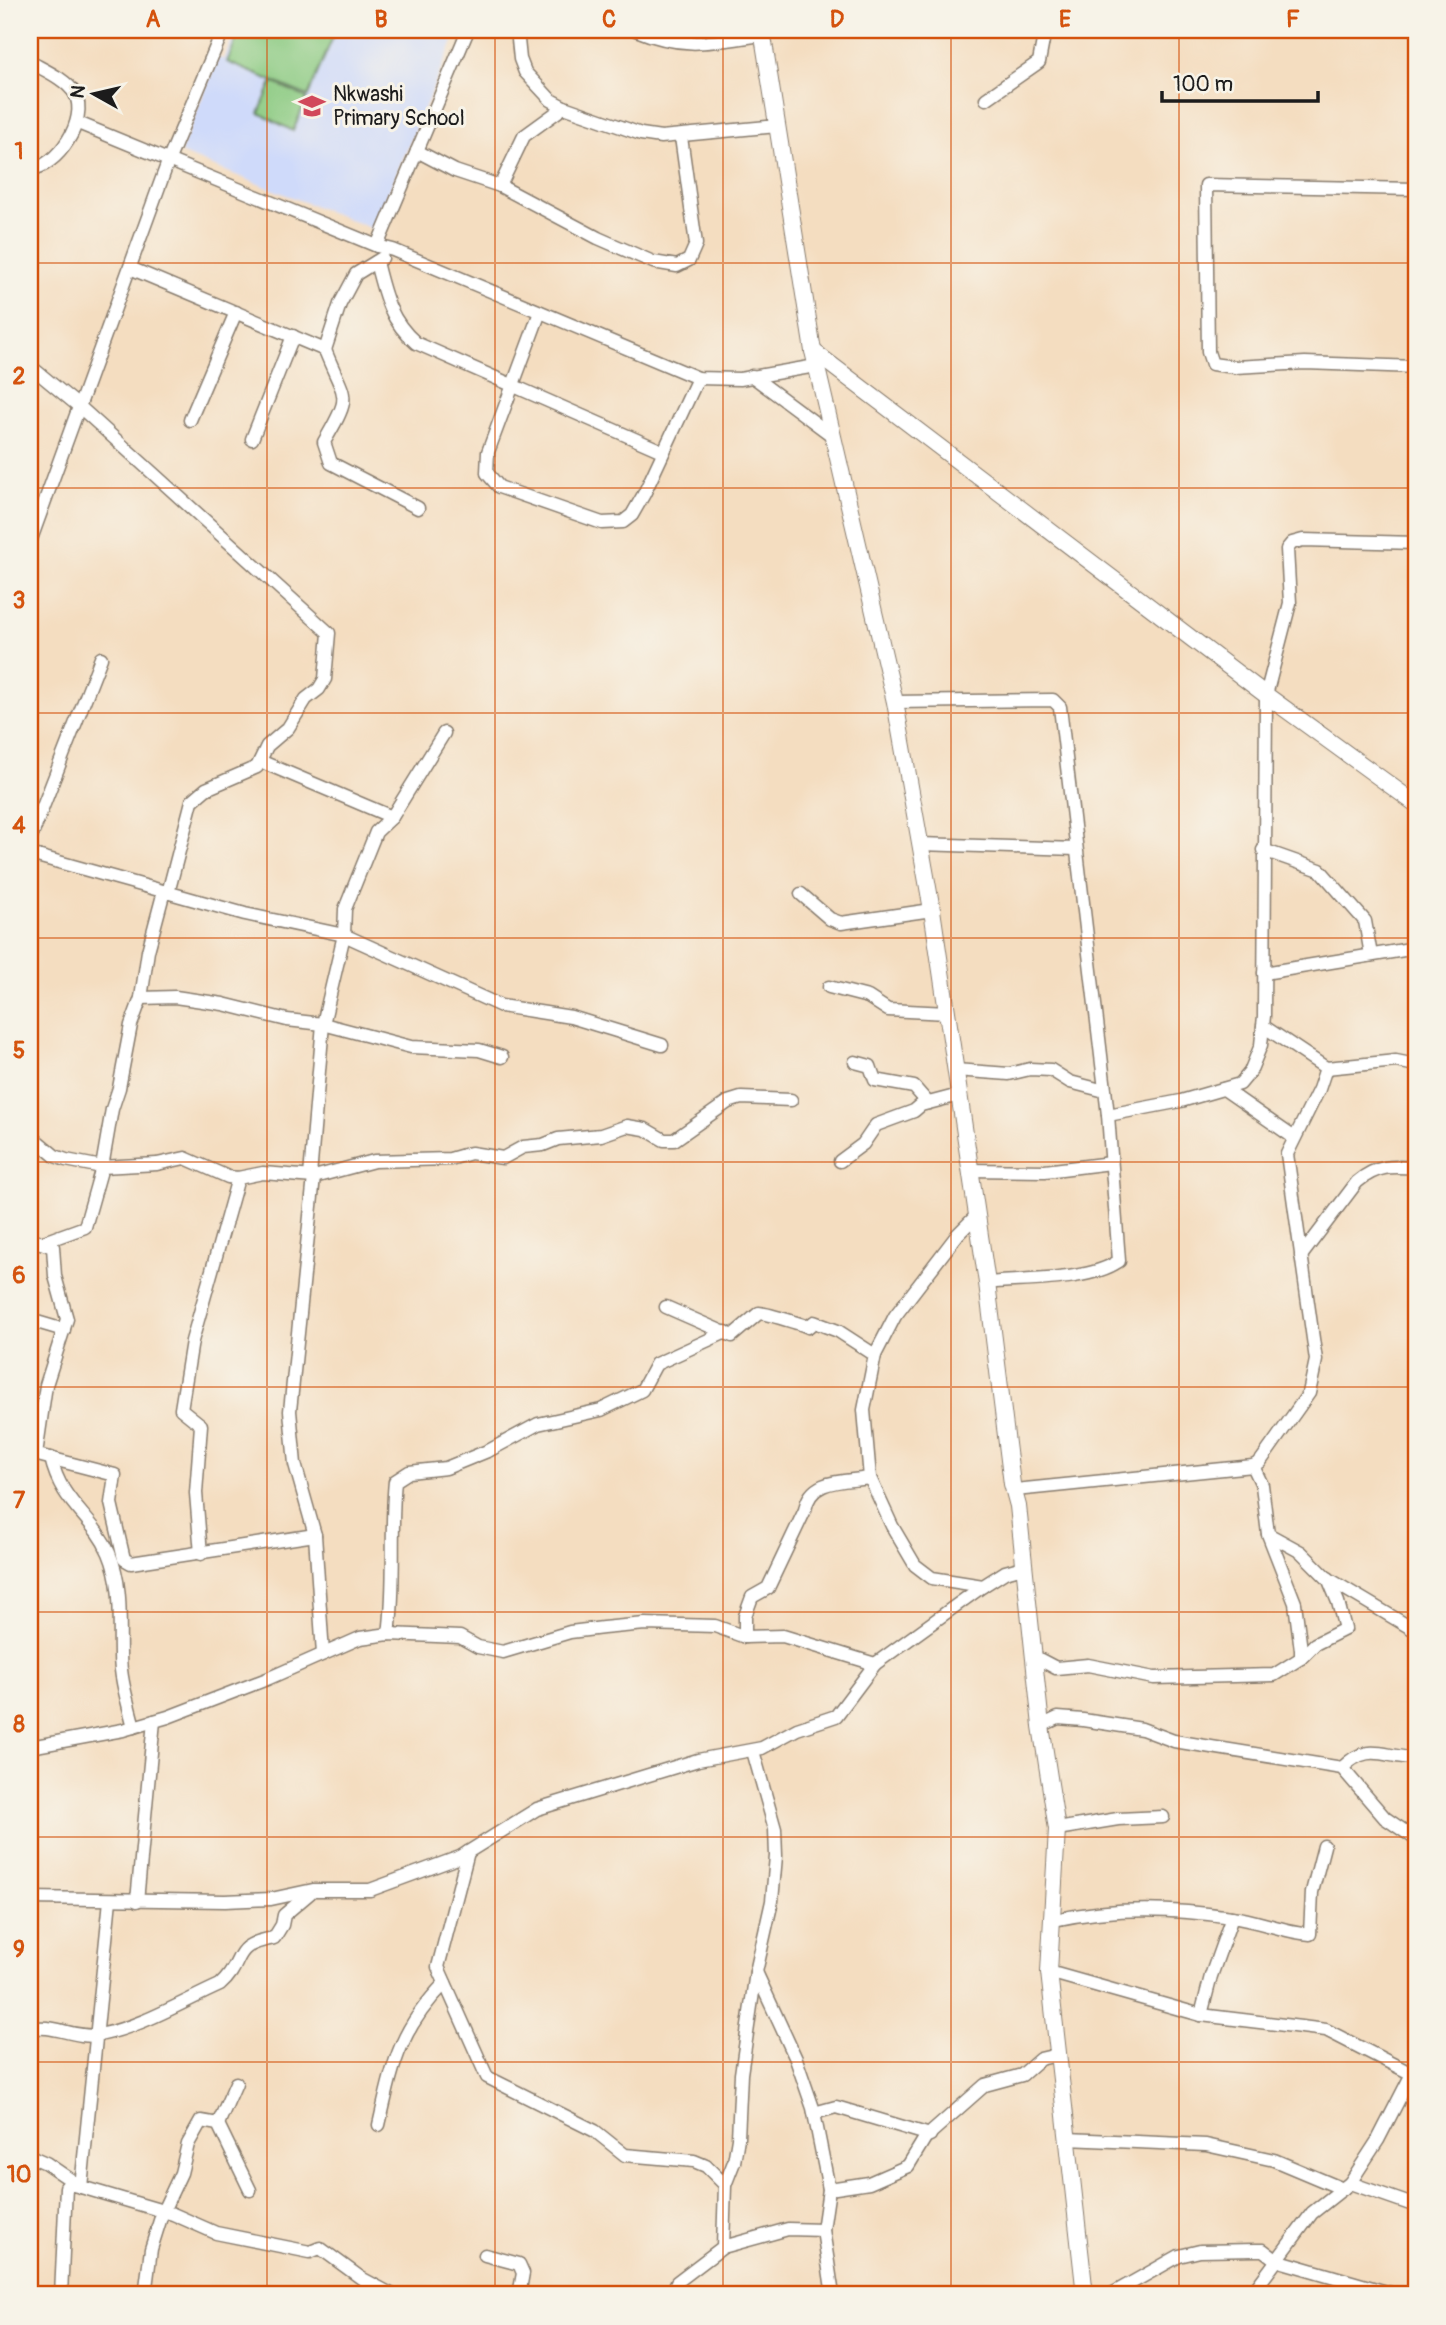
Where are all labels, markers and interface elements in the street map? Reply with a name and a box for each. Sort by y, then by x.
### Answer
text: A [146,5,161,34]
text: B [374,5,388,34]
text: C [602,5,616,34]
text: D [830,5,844,34]
text: E [1059,5,1071,34]
text: F [1286,5,1300,34]
north arrow [60,60,130,130]
scale bar [1162,60,1318,104]
text: 100 m [1173,71,1233,98]
place label: Nkwashi Primary School [333,81,465,132]
text: N [65,84,91,100]
school or university icon: Nkwashi Primary School [297,91,327,121]
text: 1 [15,137,24,166]
text: 2 [13,362,26,391]
text: 3 [13,586,25,615]
text: 4 [12,811,26,840]
text: 5 [13,1036,25,1065]
text: 6 [12,1261,26,1290]
text: 7 [13,1486,26,1515]
text: 8 [13,1710,25,1739]
text: 9 [13,1935,25,1964]
text: 10 [7,2160,31,2189]

